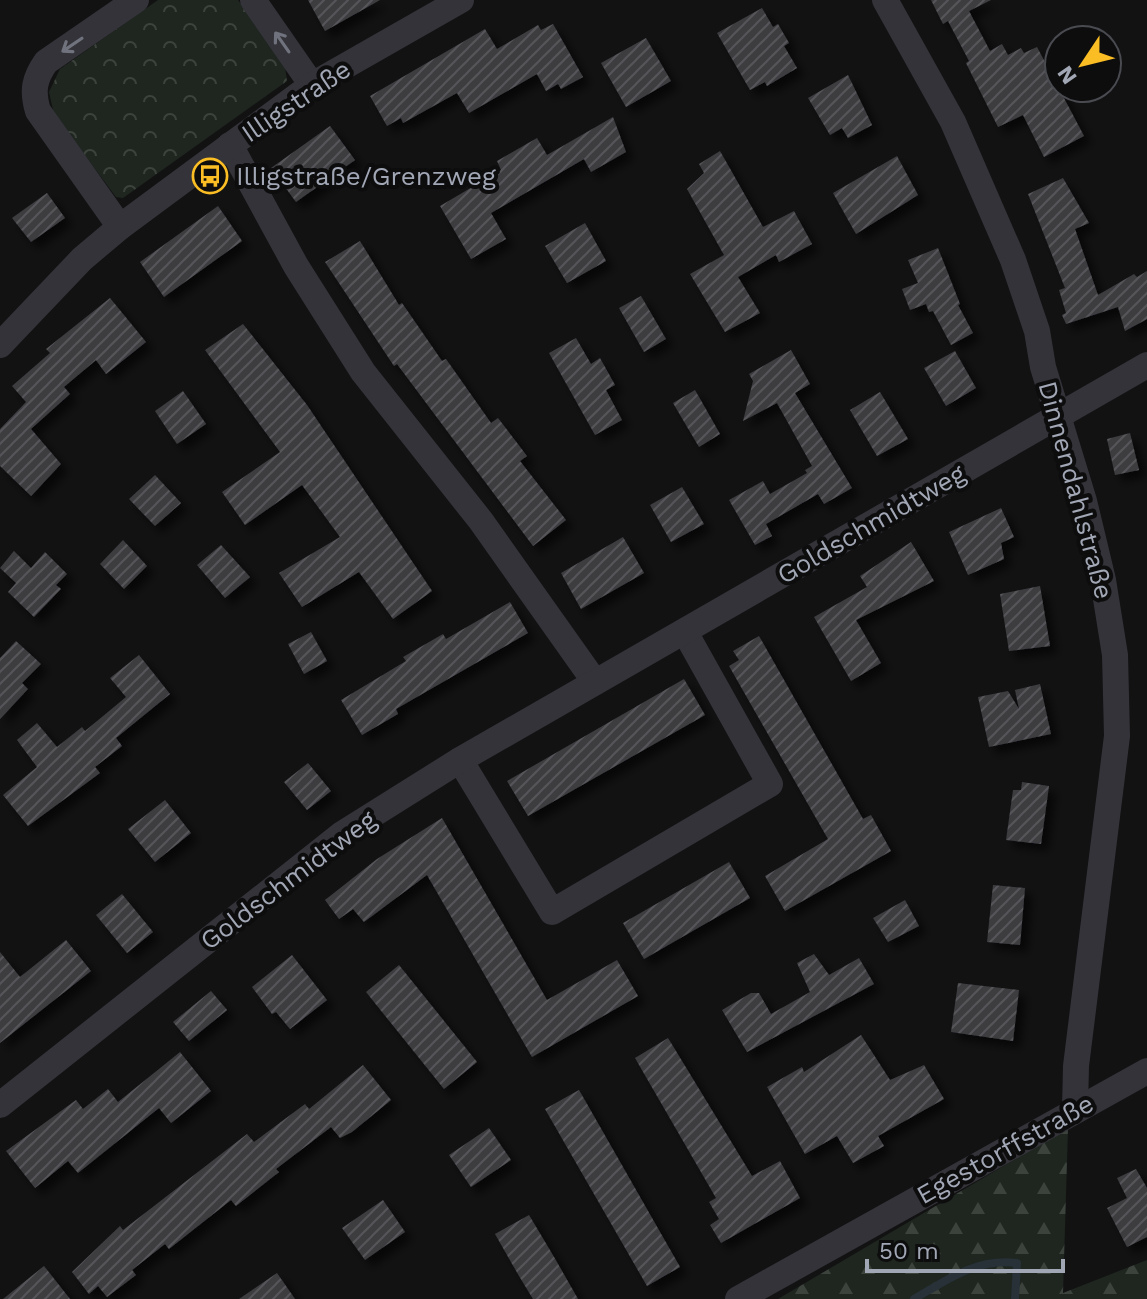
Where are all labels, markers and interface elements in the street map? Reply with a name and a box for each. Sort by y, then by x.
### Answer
north arrow [1043,24,1123,104]
one-way arrow [274,32,290,54]
one-way arrow [61,37,83,53]
street label: Illigstraße [236,54,356,148]
text: N [1052,61,1082,89]
bus stop icon: Illigstraße/Grenzweg [191,157,229,195]
place label: Illigstraße/Grenzweg [236,161,496,191]
street label: Dinnendahlstraße [1032,378,1120,602]
street label: Goldschmidtweg [772,458,970,590]
street label: Goldschmidtweg [194,804,382,956]
street label: Egestorffstraße [911,1088,1099,1210]
scale bar [867,1223,1063,1273]
text: 50 m [879,1237,939,1265]

